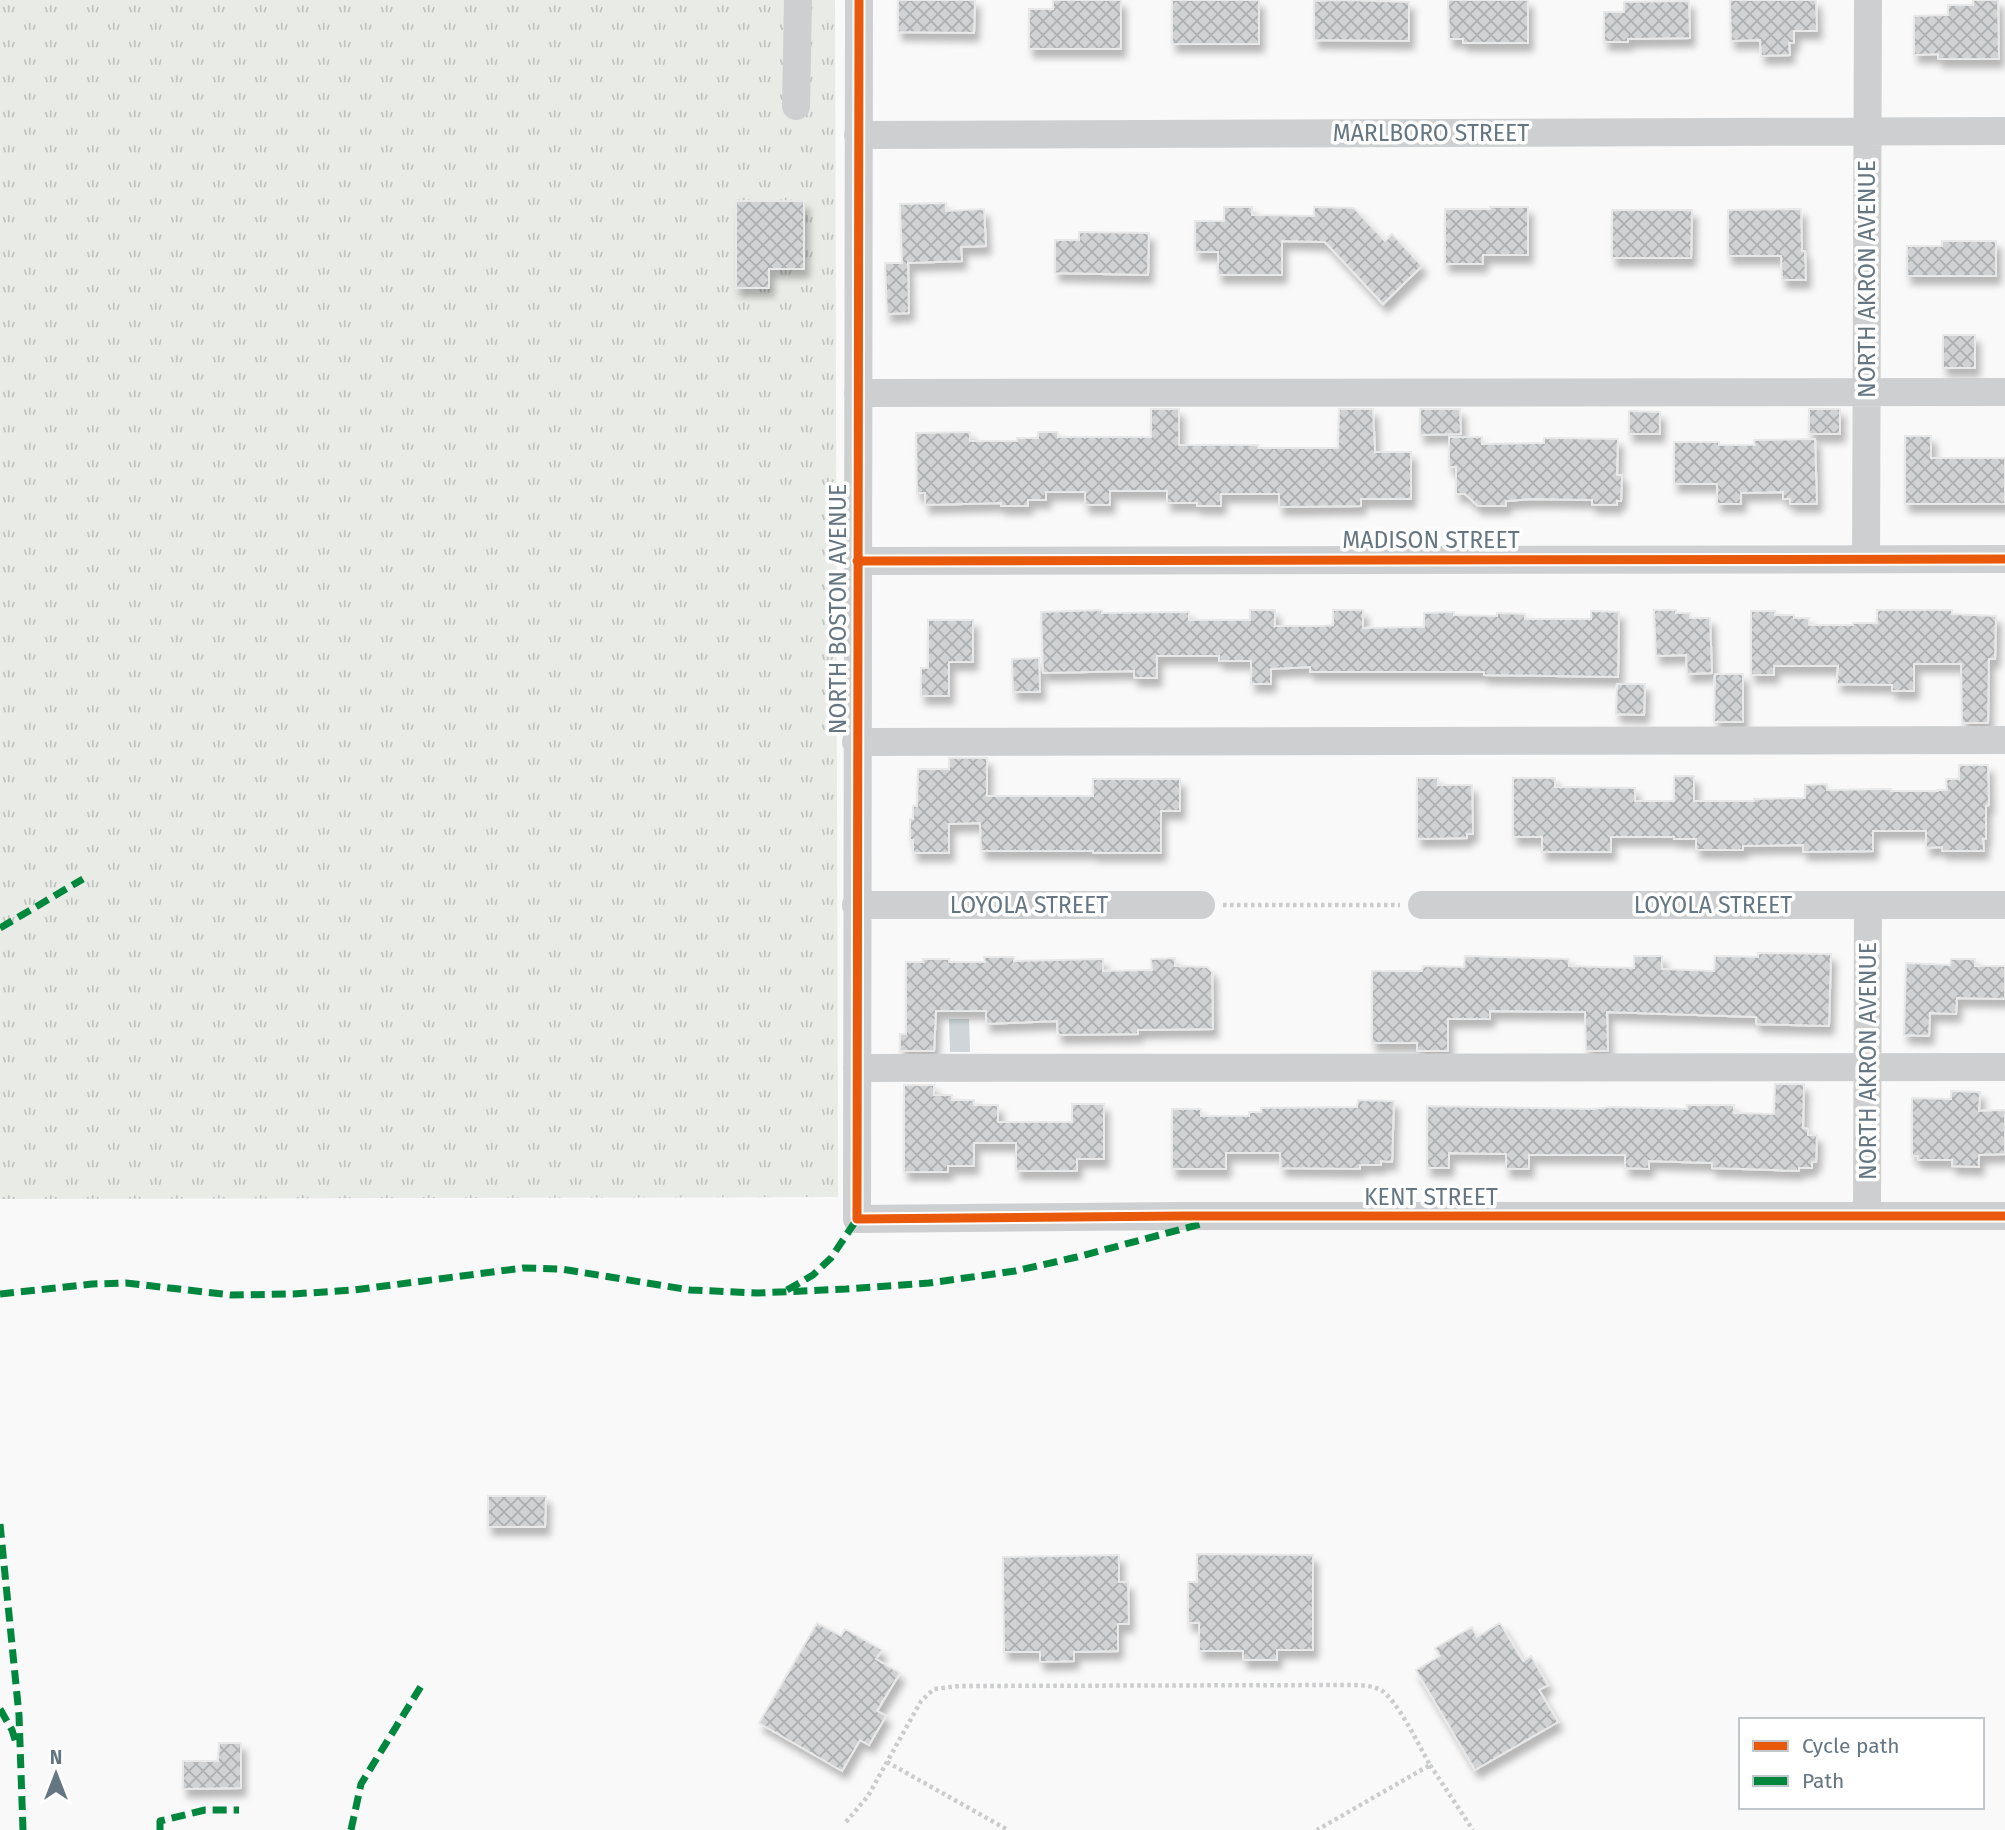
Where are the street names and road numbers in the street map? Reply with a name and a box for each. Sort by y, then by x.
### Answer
street label: MARLBORO STREET [1333,119,1529,147]
street label: NORTH AKRON AVENUE [1853,160,1881,398]
street label: NORTH BOSTON AVENUE [824,484,852,734]
street label: MADISON STREET [1342,526,1520,554]
street label: LOYOLA STREET [950,891,1108,919]
street label: LOYOLA STREET [1634,891,1792,919]
street label: NORTH AKRON AVENUE [1854,942,1882,1180]
street label: KENT STREET [1364,1183,1498,1211]

